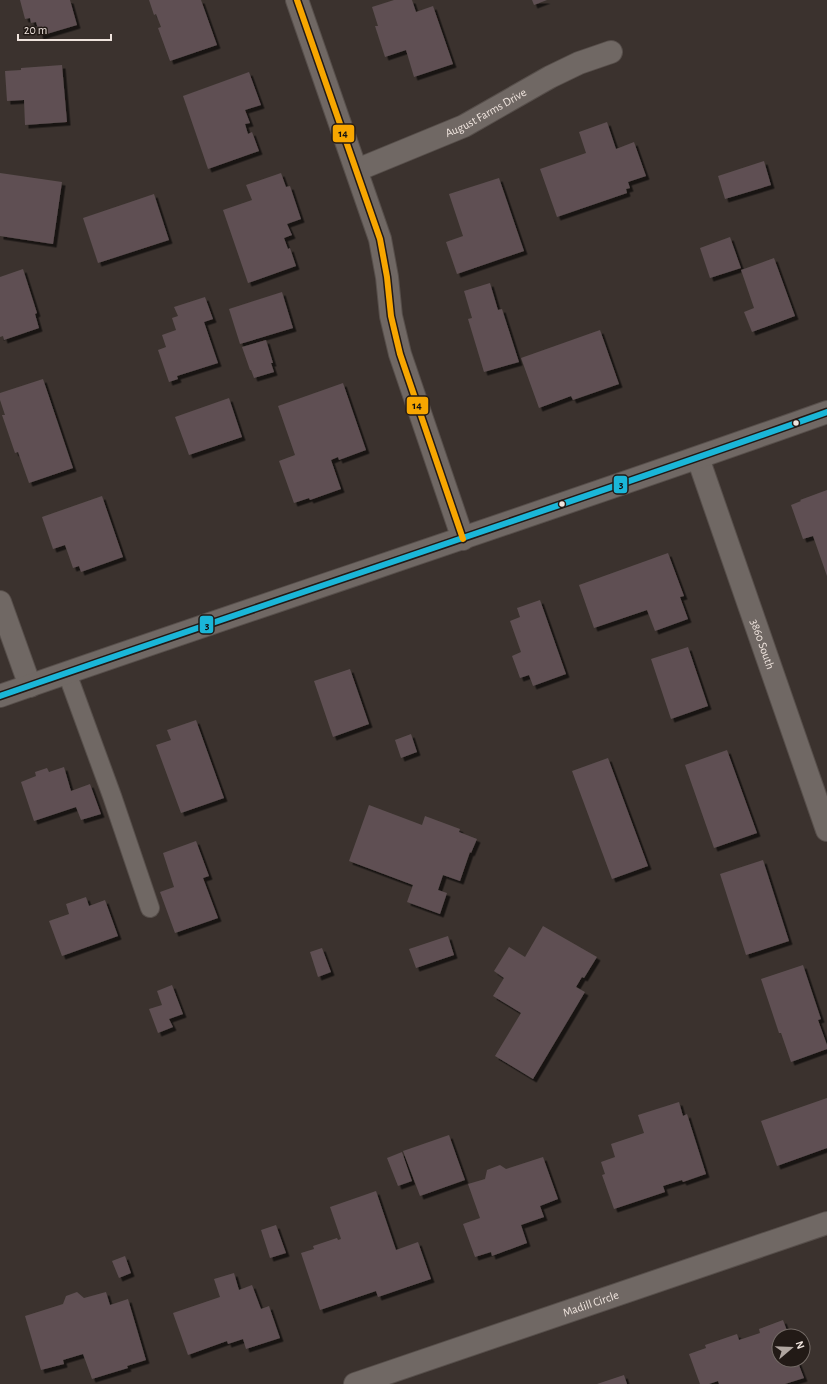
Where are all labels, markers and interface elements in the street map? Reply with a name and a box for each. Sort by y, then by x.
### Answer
scale bar [18,16,111,42]
text: 20 m [24,24,47,36]
street label: August Farms Drive [443,86,528,139]
line badge: 14 [332,124,355,143]
text: 14 [338,128,348,139]
line badge: 14 [406,396,429,415]
text: 14 [412,400,422,411]
unlabelled marker [791,418,801,428]
line badge: 3 [613,475,628,494]
text: 3 [619,479,624,490]
unlabelled marker [557,499,567,509]
line badge: 3 [199,615,214,634]
street label: 3860 South [748,618,777,671]
text: 3 [205,620,210,631]
street label: Madill Circle [561,1289,620,1319]
north arrow [771,1328,811,1368]
text: N [794,1339,806,1350]

